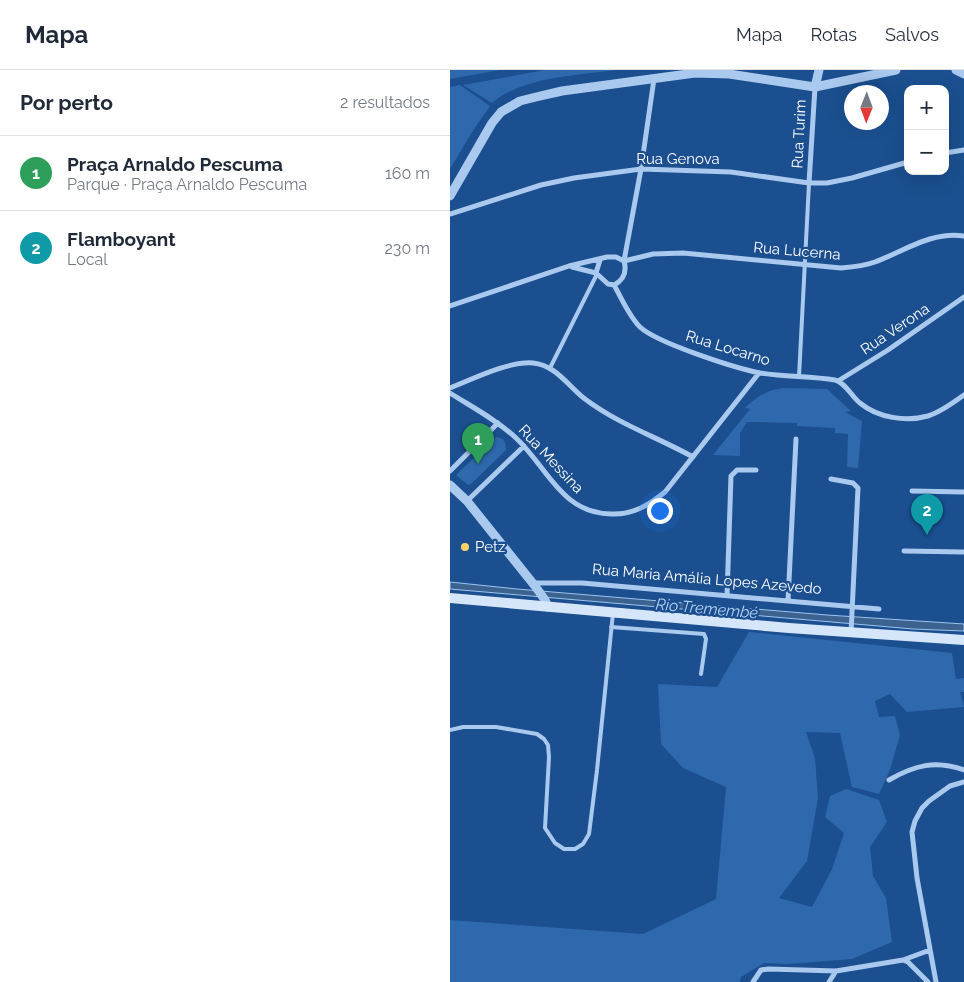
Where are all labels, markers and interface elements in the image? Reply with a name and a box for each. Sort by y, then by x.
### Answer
text: Mapa [25,20,88,49]
text: Mapa [736,24,782,45]
text: Rotas [810,24,857,45]
text: Salvos [885,24,939,45]
north arrow [844,85,889,130]
map controls [904,85,949,175]
button: + [904,85,949,130]
text: Por perto [20,90,113,115]
text: 2 resultados [340,93,430,112]
street label: Rua Turim [788,99,810,169]
button: − [904,130,949,175]
street label: Rua Genova [636,150,720,168]
text: Praça Arnaldo Pescuma [67,153,283,175]
text: 1 [32,164,40,183]
text: 160 m [385,164,430,183]
text: Parque · Praça Arnaldo Pescuma [67,175,307,194]
text: Flamboyant [67,228,176,250]
street label: Rua Lucerna [753,238,841,264]
text: 2 [31,239,41,258]
text: 230 m [385,239,430,258]
text: Local [67,250,108,269]
street label: Rua Verona [857,299,933,359]
street label: Rua Locarno [684,327,773,369]
street label: Rua Messina [515,421,587,497]
pin: 1 [462,423,494,464]
pin: 2 [911,494,943,535]
your location [647,498,673,524]
place label: Petz [475,538,505,556]
marker: Petz [459,541,471,553]
street label: Rua Maria Amália Lopes Azevedo [592,560,823,598]
water label: Rio Tremembé [655,595,759,622]

